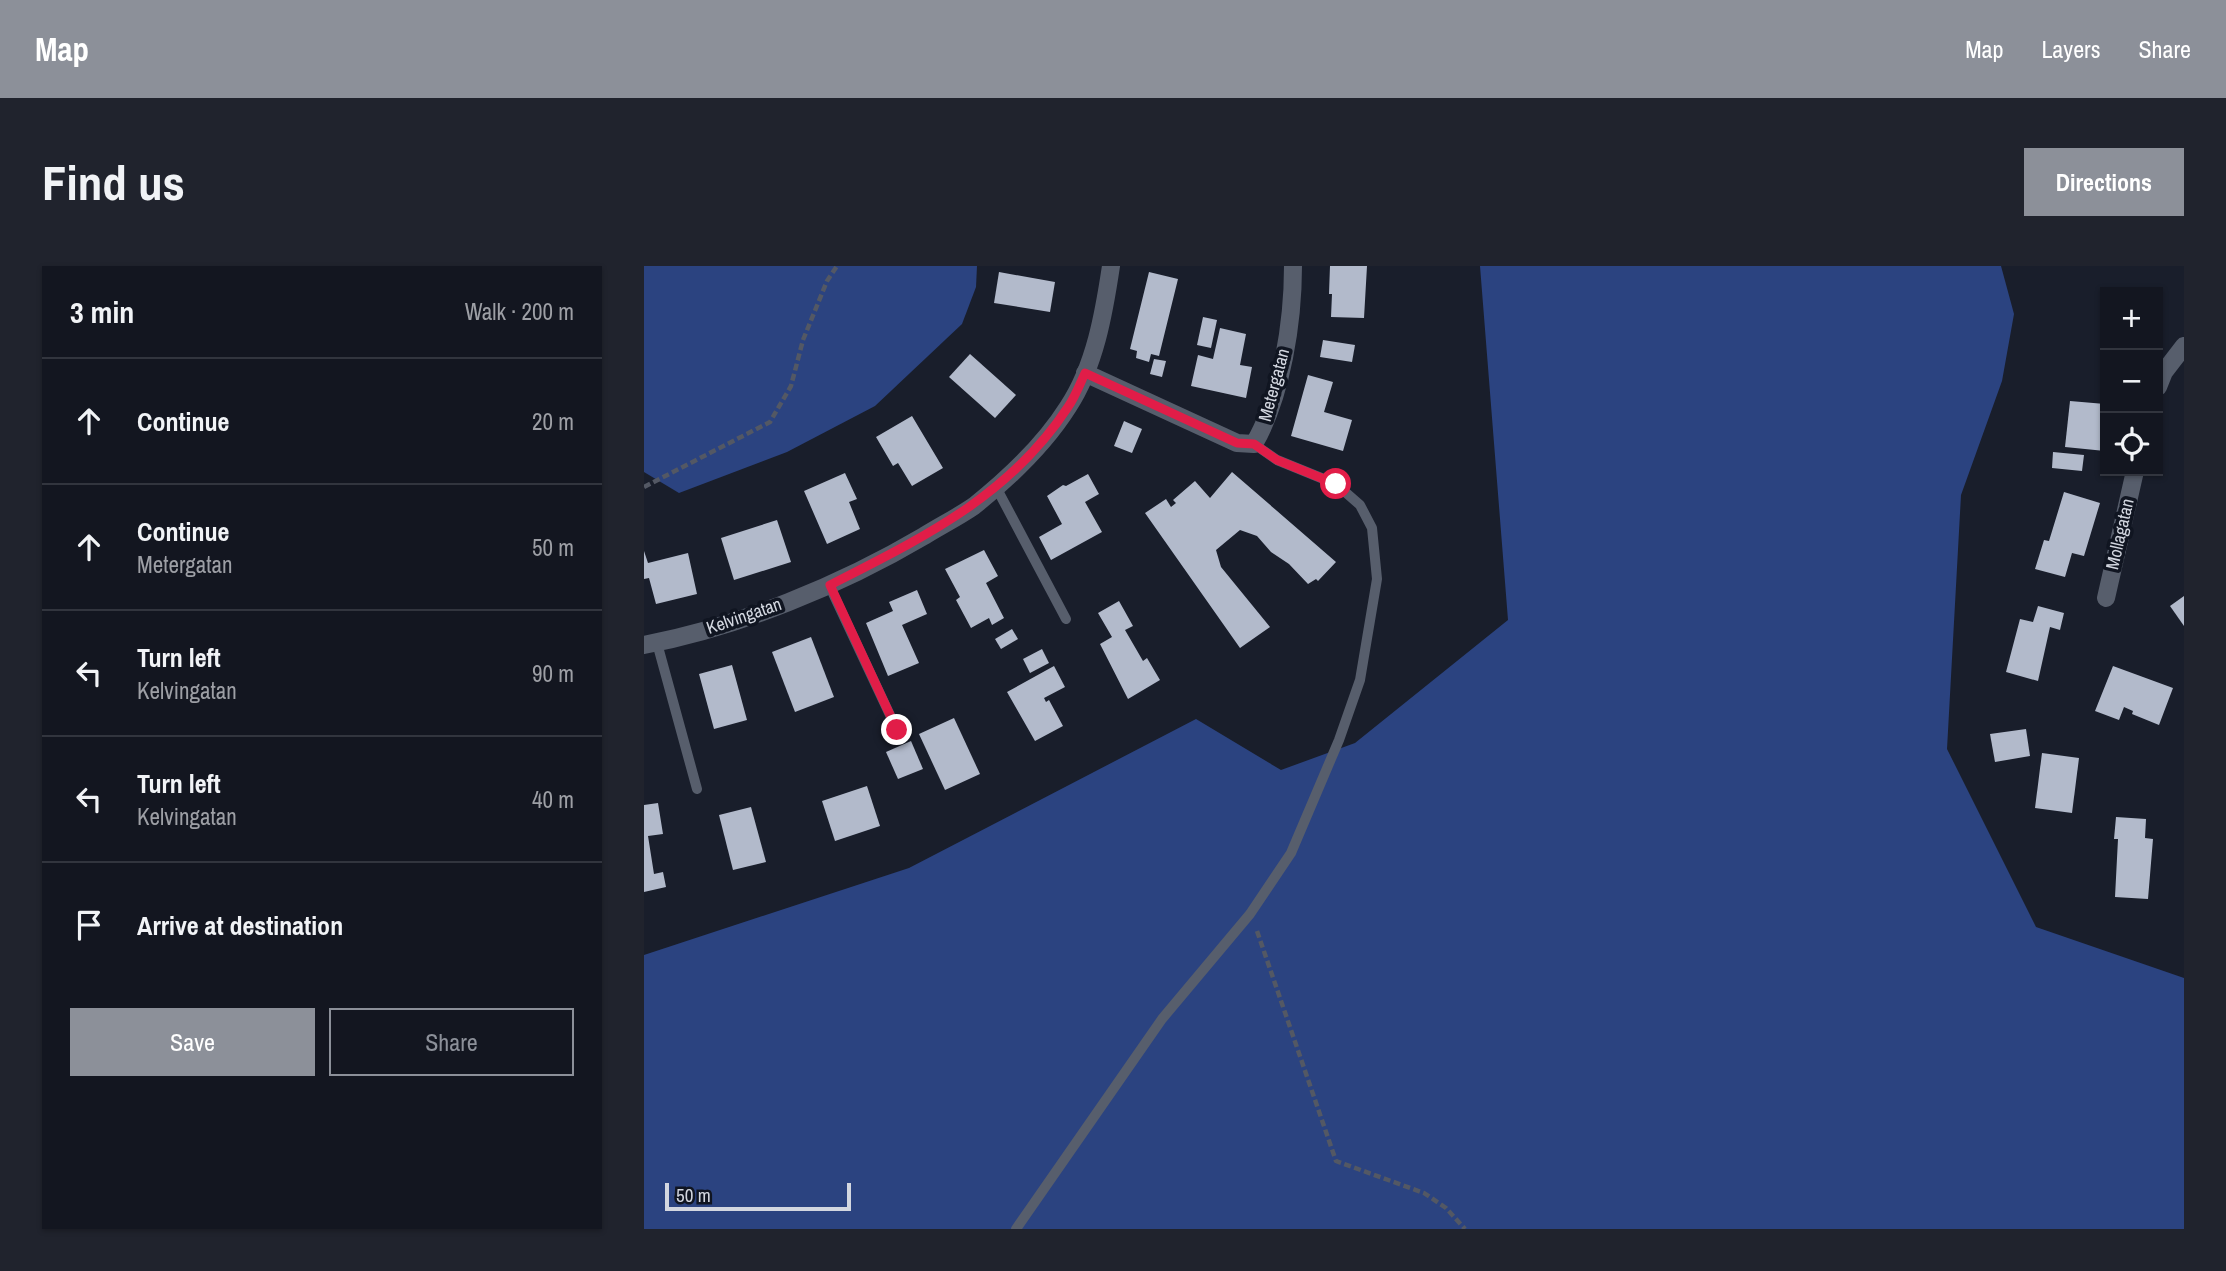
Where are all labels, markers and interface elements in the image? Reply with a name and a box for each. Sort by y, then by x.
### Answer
text: Map [35,27,89,71]
text: Map [1965,33,2003,65]
text: Layers [2041,33,2100,65]
text: Share [2138,33,2191,65]
button: Directions [2024,148,2184,216]
text: Find us [42,149,185,215]
map controls [2100,287,2163,476]
button: + [2100,287,2163,350]
text: 3 min [70,292,134,332]
text: Walk · 200 m [465,296,574,327]
street label: Metergatan [1252,346,1295,424]
button: − [2100,350,2163,413]
icon: ahead [70,402,108,440]
text: Continue [137,404,229,439]
text: 20 m [532,406,574,437]
button: locate [2100,413,2163,476]
route start [1320,468,1351,499]
street label: Mollagatan [2099,496,2140,572]
text: Continue [137,514,229,549]
icon: ahead [70,528,108,566]
text: 50 m [532,532,574,563]
text: Metergatan [137,549,232,580]
street label: Kelvingatan [703,591,785,640]
text: Turn left [137,640,221,675]
icon: left [70,654,108,692]
text: 90 m [532,658,574,689]
text: Kelvingatan [137,675,237,706]
route end [881,714,912,745]
text: Turn left [137,766,221,801]
icon: left [70,780,108,818]
text: 40 m [532,784,574,815]
text: Kelvingatan [137,801,237,832]
icon: arrive [70,906,108,944]
text: Arrive at destination [137,908,343,943]
button: Save [70,1008,315,1076]
button: Share [329,1008,574,1076]
scale bar [665,1180,850,1212]
text: 50 m [676,1182,711,1208]

